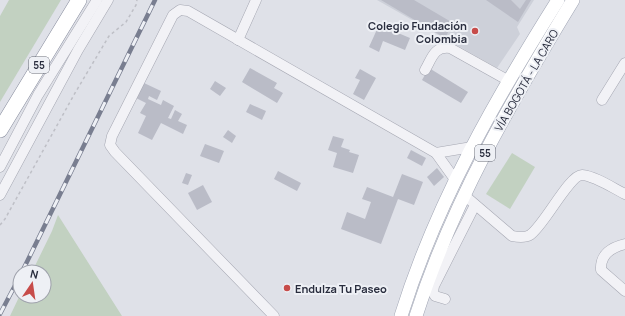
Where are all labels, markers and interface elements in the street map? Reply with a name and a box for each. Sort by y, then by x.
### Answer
place label: Colegio Fundación Colombia [368,18,467,46]
marker: Colegio Fundación Colombia [470,26,480,36]
street label: VÍA BOGOTÁ - LA CARO [491,26,561,134]
road number: 55 [29,57,49,73]
road number: 55 [475,145,495,161]
north arrow [12,264,52,304]
text: N [29,266,40,282]
place label: Endulza Tu Paseo [295,281,387,296]
marker: Endulza Tu Paseo [282,283,292,293]

